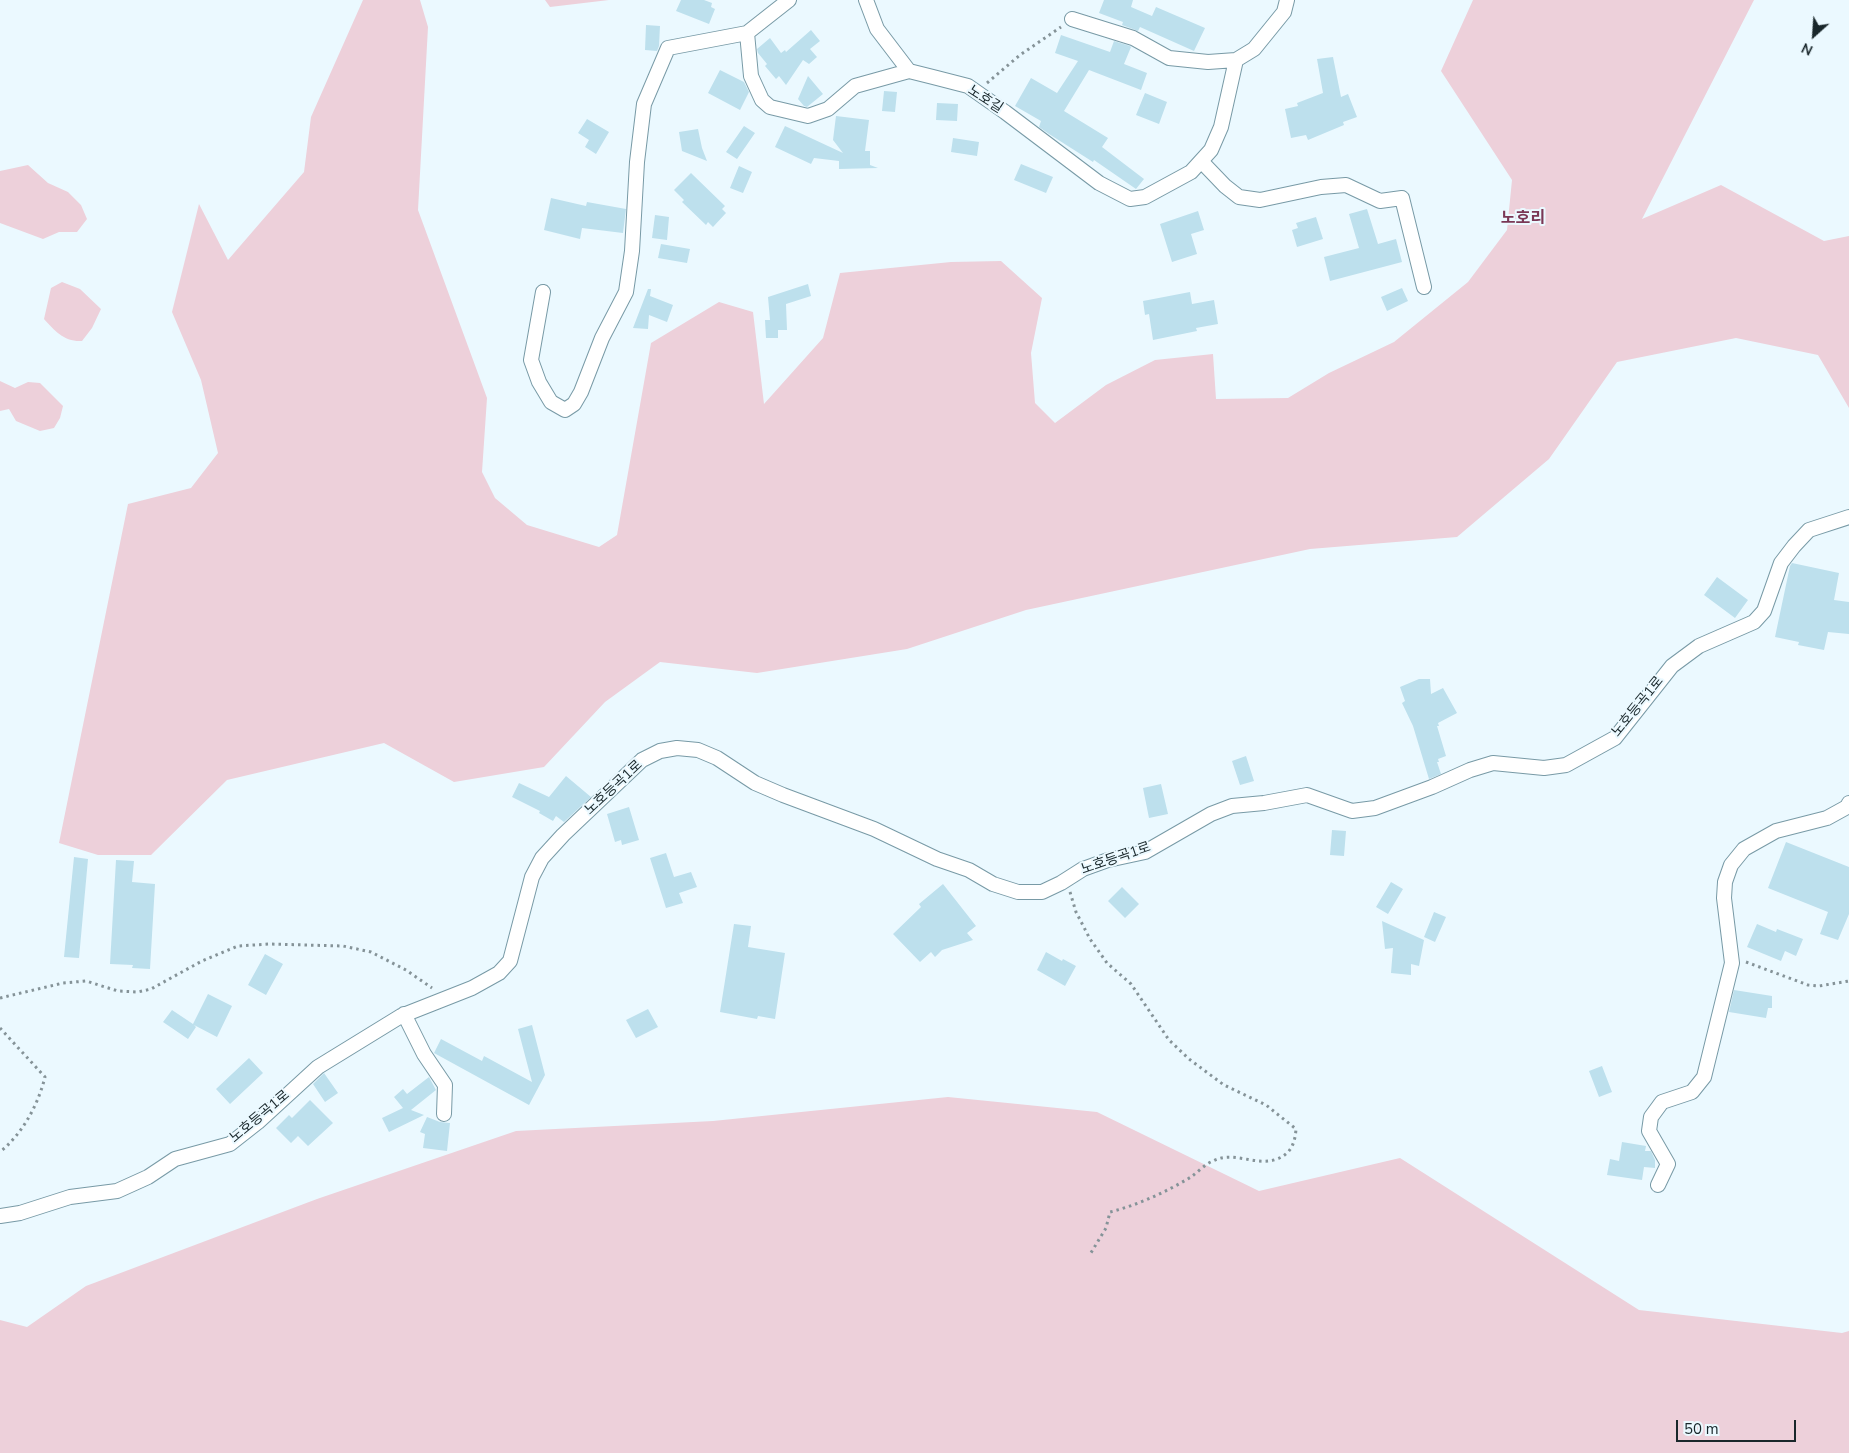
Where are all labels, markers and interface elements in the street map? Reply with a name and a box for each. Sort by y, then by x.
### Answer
north arrow [1789,10,1839,60]
text: N [1798,38,1816,60]
street label: 노호길 [964,82,1006,118]
district label: 노호리 [1501,209,1545,229]
street label: 노호등곡1로 [1609,673,1667,741]
street label: 노호등곡1로 [582,757,646,819]
street label: 노호등곡1로 [1079,839,1153,879]
street label: 노호등곡1로 [227,1087,293,1147]
scale bar [1679,1410,1799,1442]
text: 50 m [1684,1419,1719,1439]

